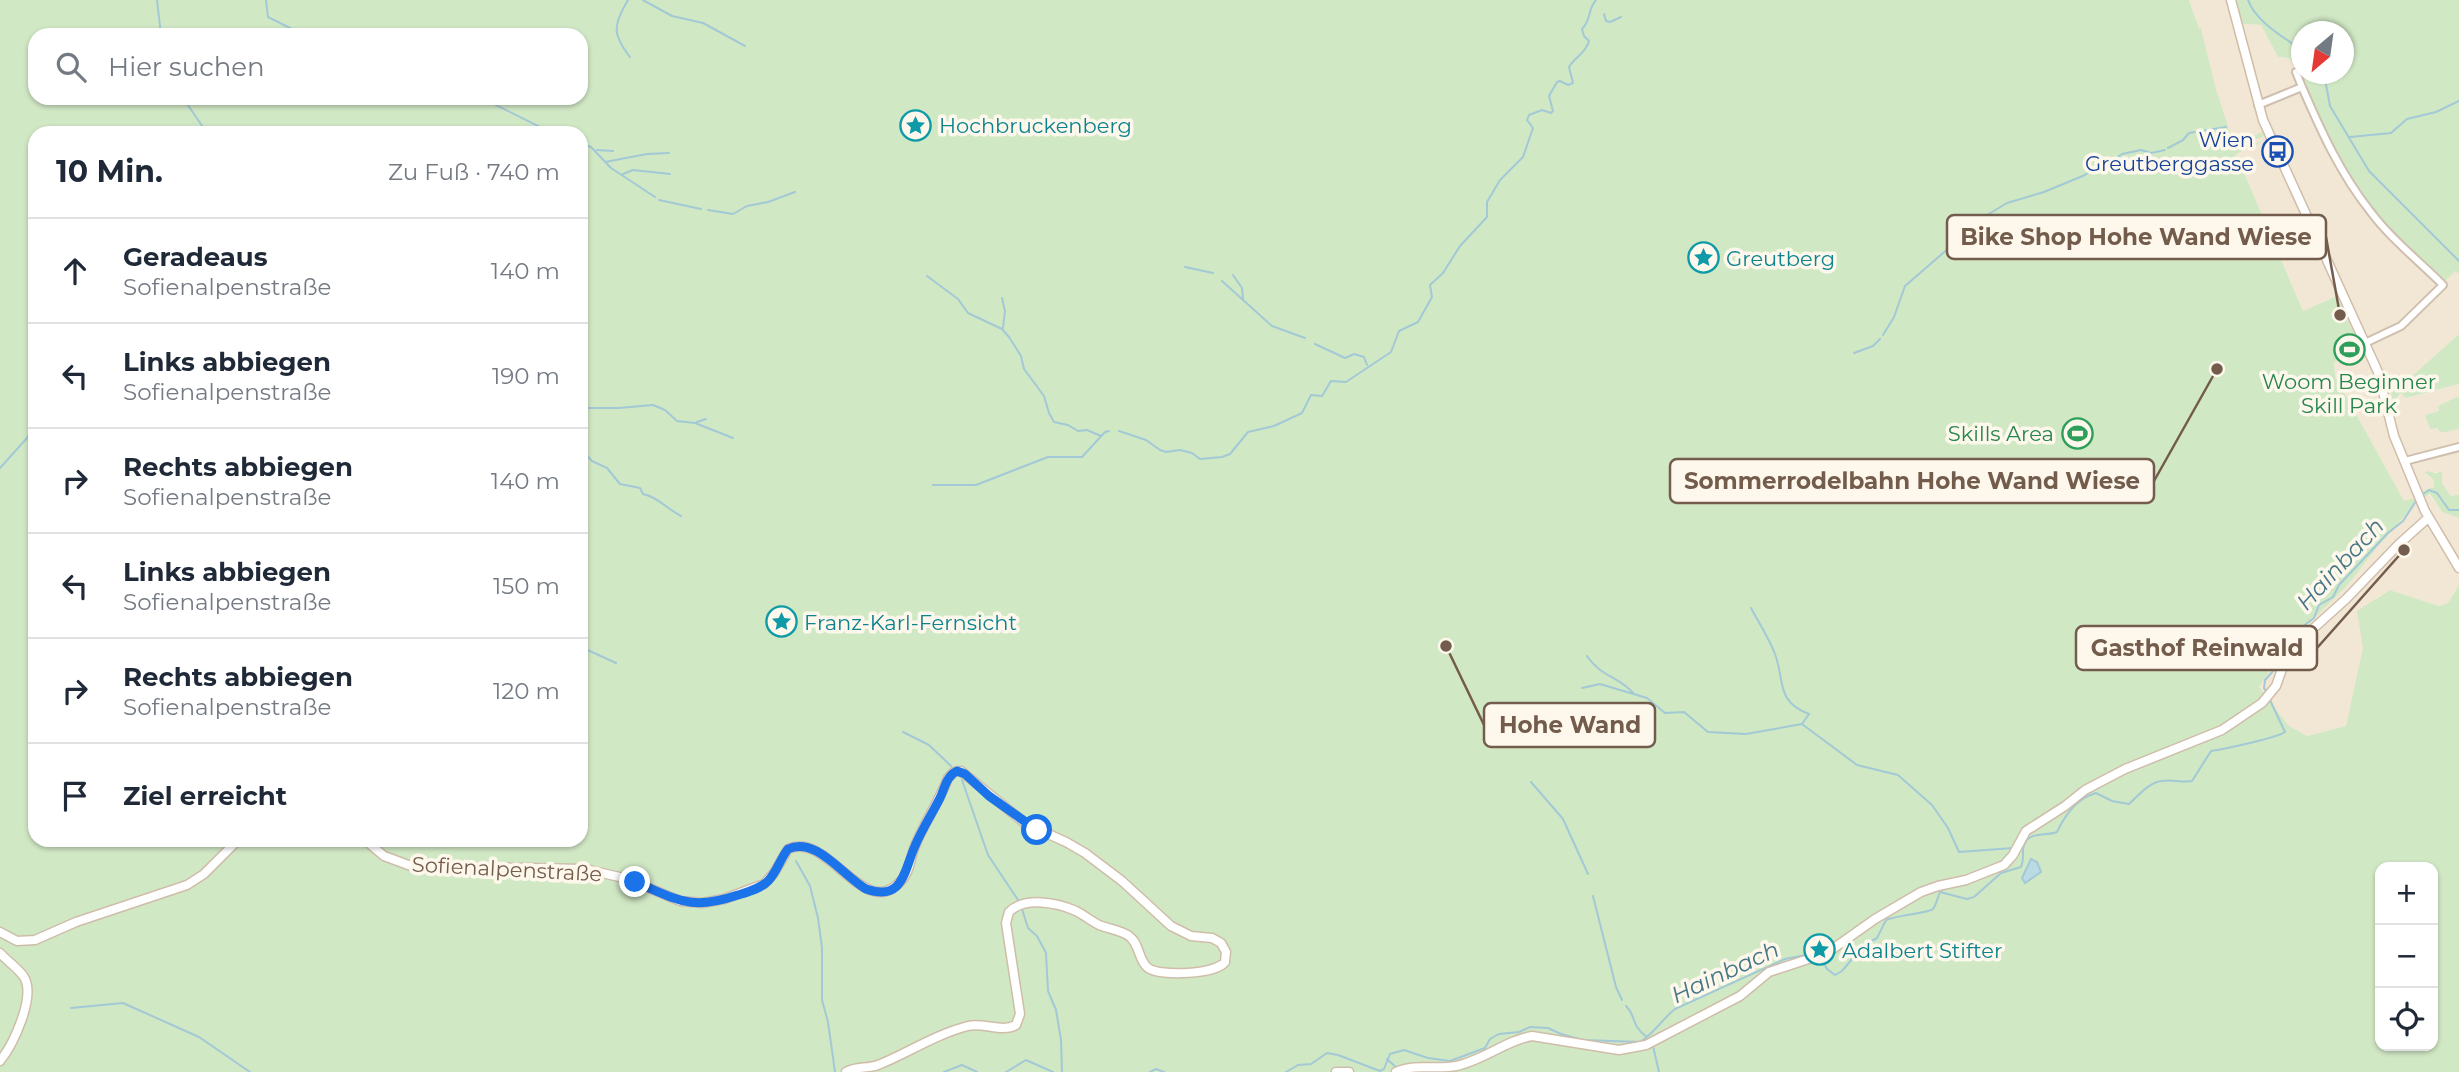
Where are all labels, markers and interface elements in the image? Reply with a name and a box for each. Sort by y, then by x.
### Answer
north arrow [2291,21,2354,84]
search box [28,28,588,105]
icon: search [52,48,90,86]
text: Hier suchen [108,51,265,83]
place icon: Hochbruckenberg [899,108,933,142]
place label: Hochbruckenberg [939,113,1132,138]
place label: Wien Greutberggasse [2085,127,2254,176]
bus stop icon: Wien Greutberggasse [2260,134,2294,168]
text: 10 Min. [56,153,163,190]
text: Zu Fuß · 740 m [388,158,560,186]
callout: Bike Shop Hohe Wand Wiese [1947,215,2326,259]
text: Bike Shop Hohe Wand Wiese [1960,223,2312,251]
text: Geradeaus [123,241,268,273]
place icon: Greutberg [1686,241,1720,275]
place label: Greutberg [1726,246,1835,271]
icon: ahead [56,252,94,290]
text: 140 m [491,257,560,285]
text: Sofienalpenstraße [123,273,331,301]
sports icon: Woom Beginner Skill Park [2332,332,2366,366]
text: Links abbiegen [123,346,331,378]
icon: left [56,357,94,395]
text: 190 m [492,362,560,390]
place label: Woom Beginner Skill Park [2262,369,2436,418]
text: Sofienalpenstraße [123,378,331,406]
sports icon: Skills Area [2060,416,2094,450]
place label: Skills Area [1948,421,2054,446]
text: Rechts abbiegen [123,451,353,483]
callout: Sommerrodelbahn Hohe Wand Wiese [1670,459,2154,503]
icon: right [56,462,94,500]
text: 140 m [491,467,560,495]
text: Sommerrodelbahn Hohe Wand Wiese [1684,467,2140,495]
text: Sofienalpenstraße [123,483,331,511]
water label: Hainbach [2290,512,2390,616]
text: Links abbiegen [123,556,331,588]
icon: left [56,567,94,605]
text: 150 m [493,572,560,600]
text: Sofienalpenstraße [123,588,331,616]
place icon: Franz-Karl-Fernsicht [764,605,798,639]
place label: Franz-Karl-Fernsicht [804,610,1017,635]
callout: Gasthof Reinwald [2076,626,2317,670]
text: Gasthof Reinwald [2091,634,2303,662]
text: Rechts abbiegen [123,661,353,693]
icon: right [56,672,94,710]
text: 120 m [493,677,560,705]
text: Sofienalpenstraße [123,693,331,721]
callout: Hohe Wand [1484,703,1655,747]
text: Hohe Wand [1499,711,1641,739]
icon: arrive [56,777,94,815]
text: Ziel erreicht [123,780,287,812]
route start [1021,814,1052,845]
street label: Sofienalpenstraße [411,852,603,886]
map controls [2375,862,2438,1051]
button: + [2375,862,2438,925]
route end [619,866,650,897]
button: − [2375,925,2438,988]
place icon: Adalbert Stifter [1802,933,1836,967]
water label: Hainbach [1667,935,1783,1009]
place label: Adalbert Stifter [1842,938,2002,963]
button: locate [2375,988,2438,1051]

